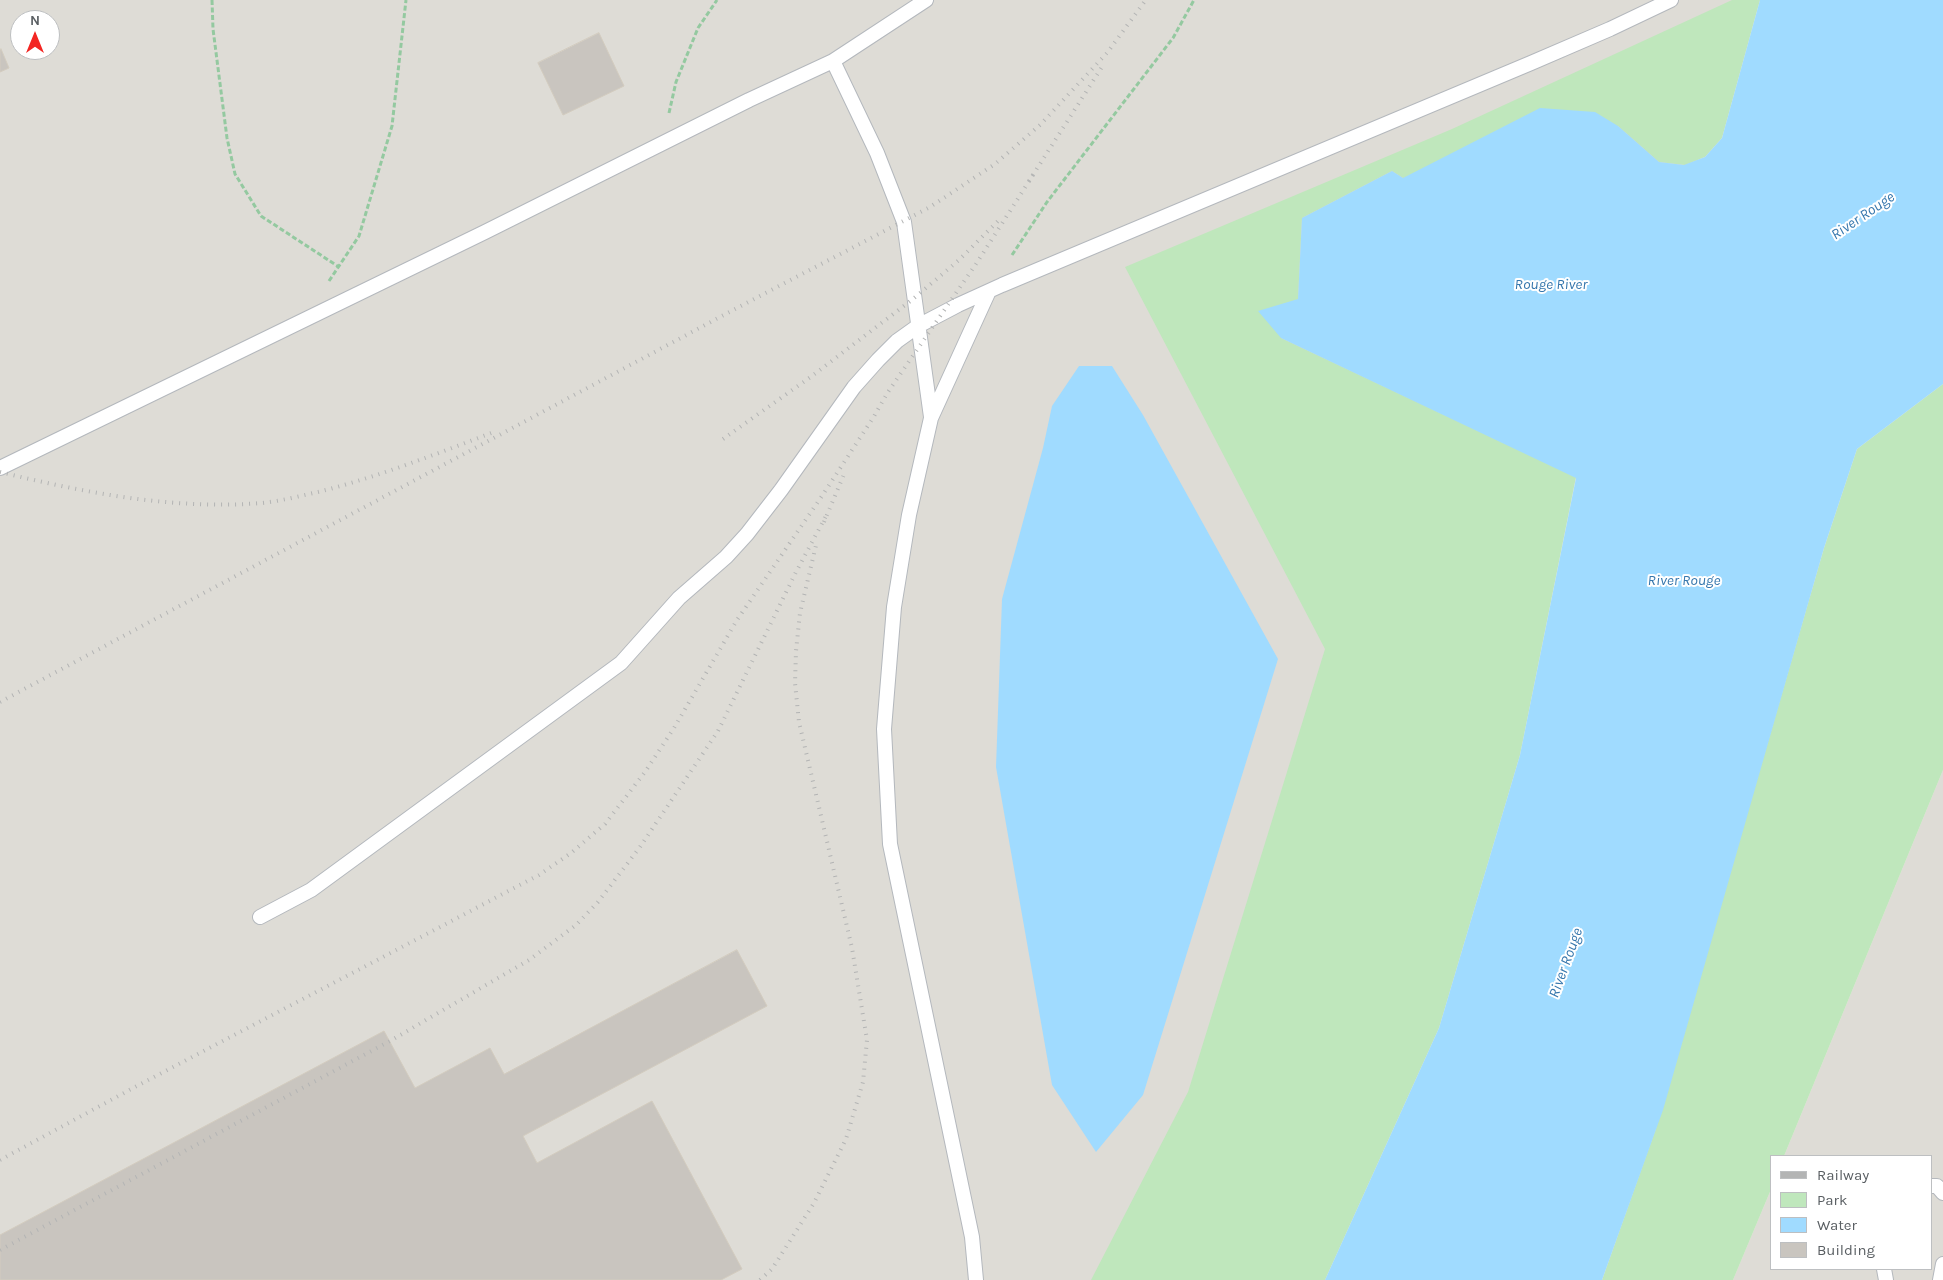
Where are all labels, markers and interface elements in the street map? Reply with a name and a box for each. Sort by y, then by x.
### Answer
north arrow [10,10,60,60]
text: N [30,12,40,29]
water label: River Rouge [1828,188,1898,244]
water label: Rouge River [1515,276,1587,294]
water label: River Rouge [1648,572,1720,590]
water label: River Rouge [1545,926,1587,1000]
legend [1770,1155,1933,1270]
text: Railway [1817,1166,1869,1184]
text: Park [1817,1191,1847,1209]
text: Water [1817,1216,1857,1234]
text: Building [1817,1241,1875,1259]

